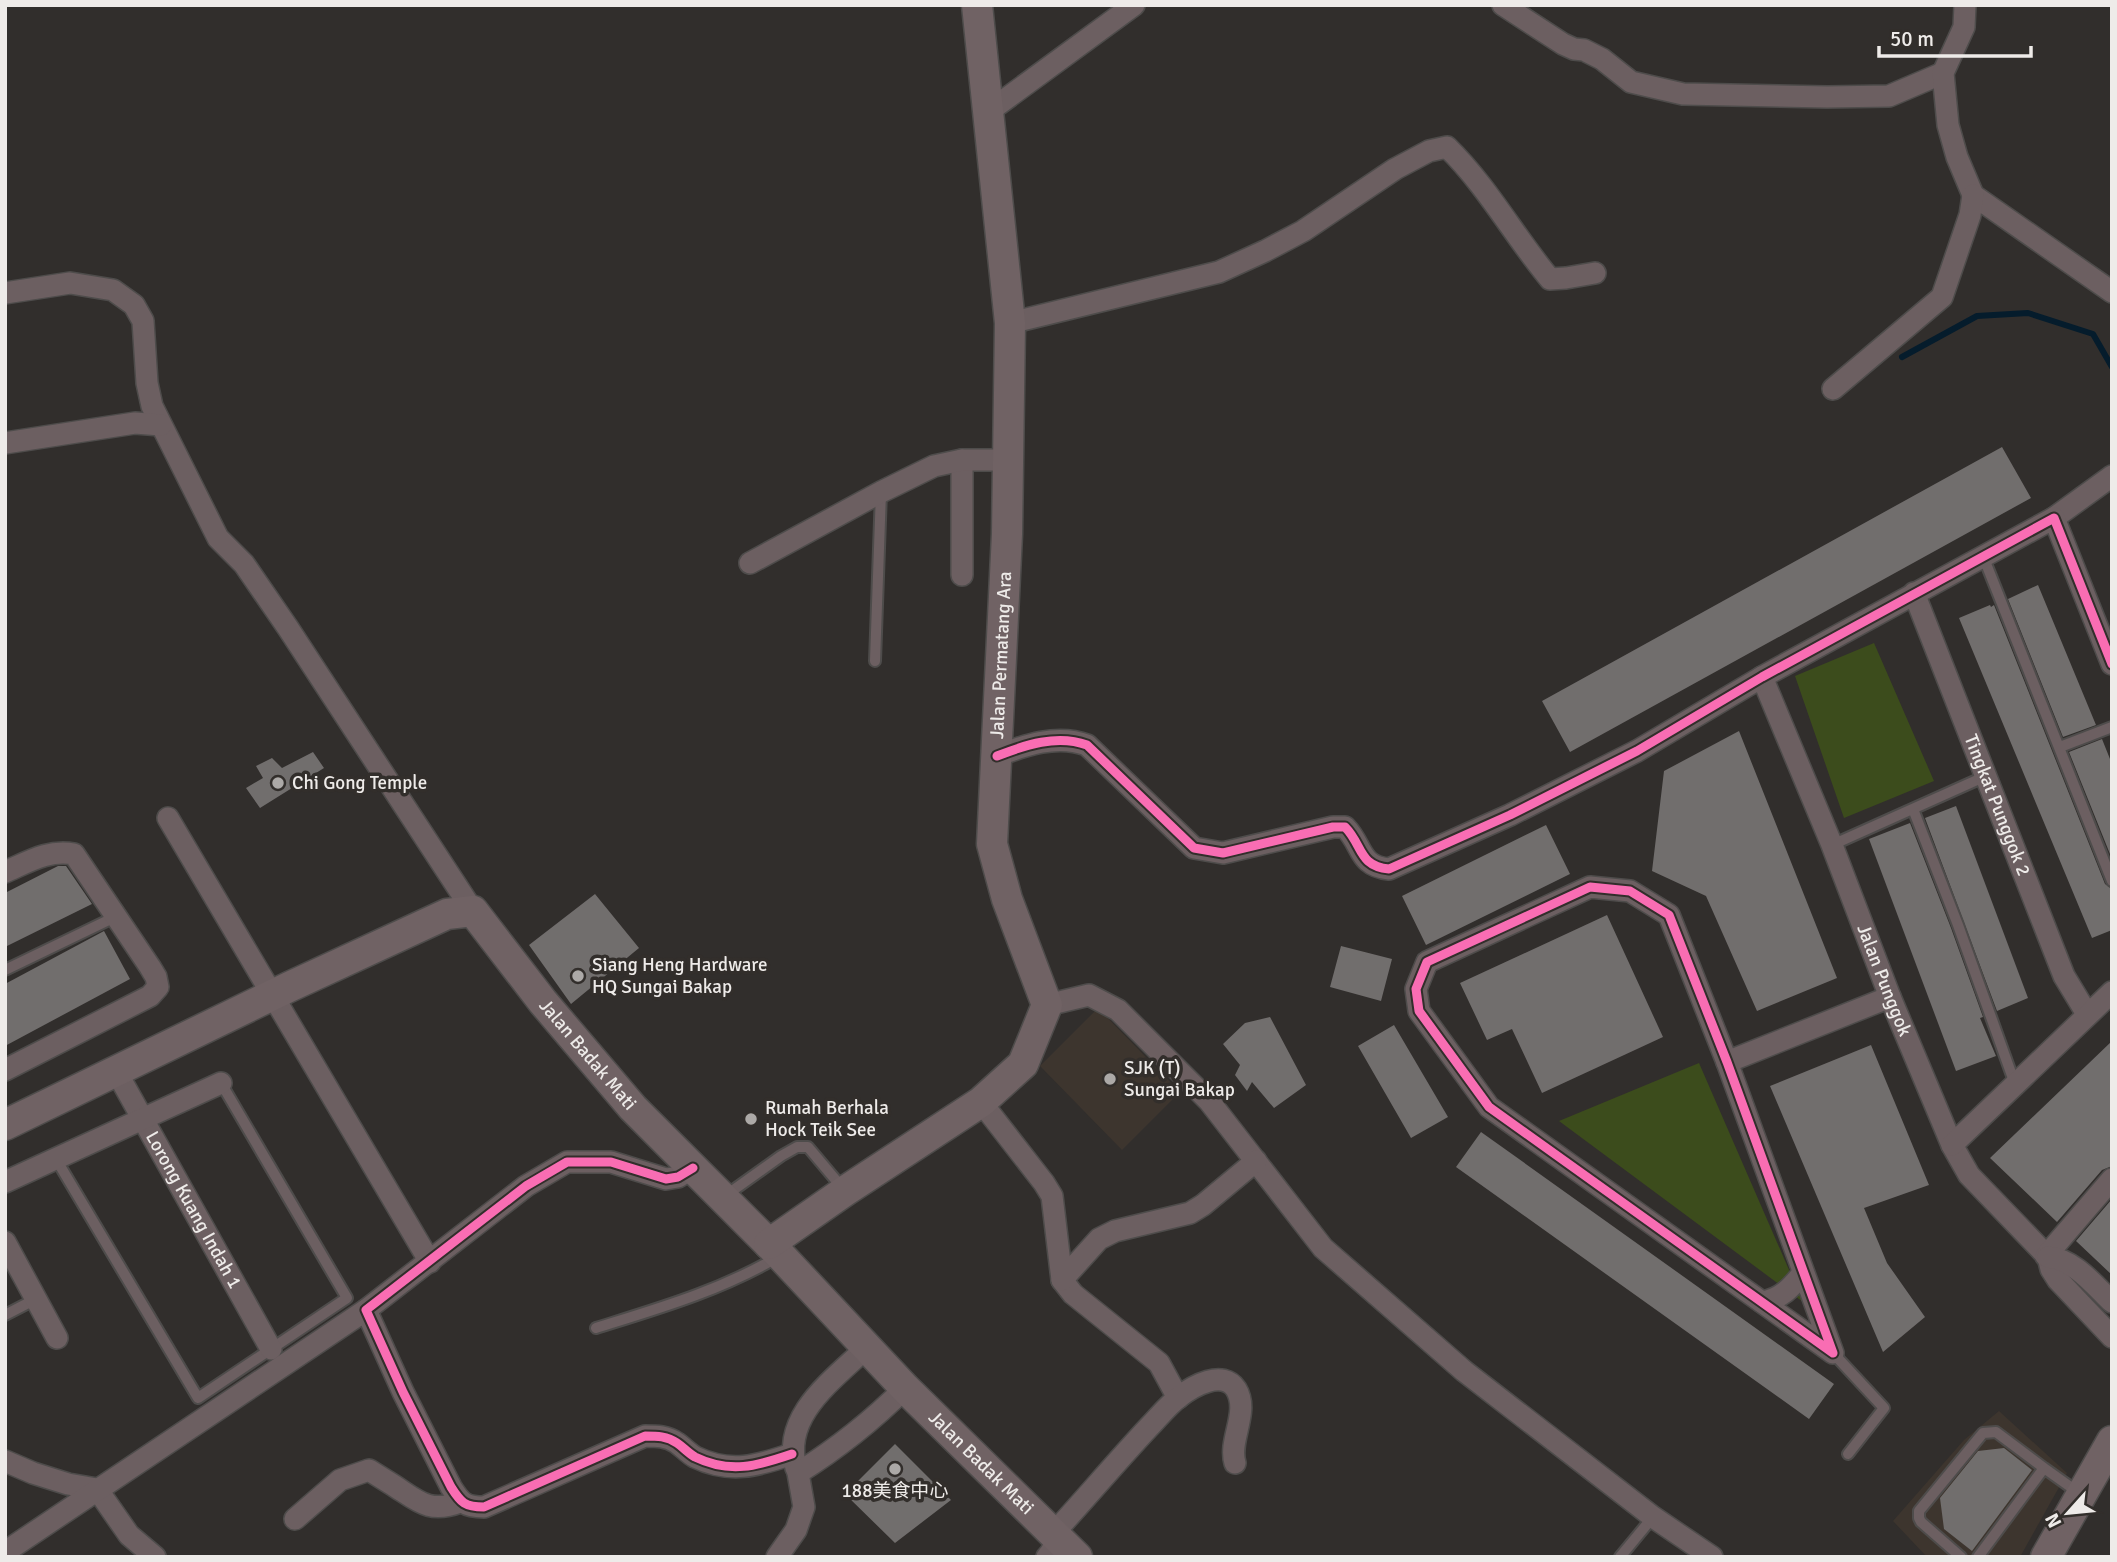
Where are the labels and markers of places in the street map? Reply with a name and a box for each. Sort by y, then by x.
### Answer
place label: Chi Gong Temple [292,771,427,795]
marker: Chi Gong Temple [270,775,286,791]
place label: Siang Heng Hardware HQ Sungai Bakap [592,953,767,999]
marker: Siang Heng Hardware HQ Sungai Bakap [570,968,586,984]
place label: SJK (T) Sungai Bakap [1124,1056,1235,1102]
marker: SJK (T) Sungai Bakap [1102,1071,1118,1087]
place label: Rumah Berhala Hock Teik See [765,1096,889,1142]
marker: Rumah Berhala Hock Teik See [743,1111,759,1127]
marker: 188美食中心 [887,1461,903,1477]
place label: 188美食中心 [842,1479,948,1503]

